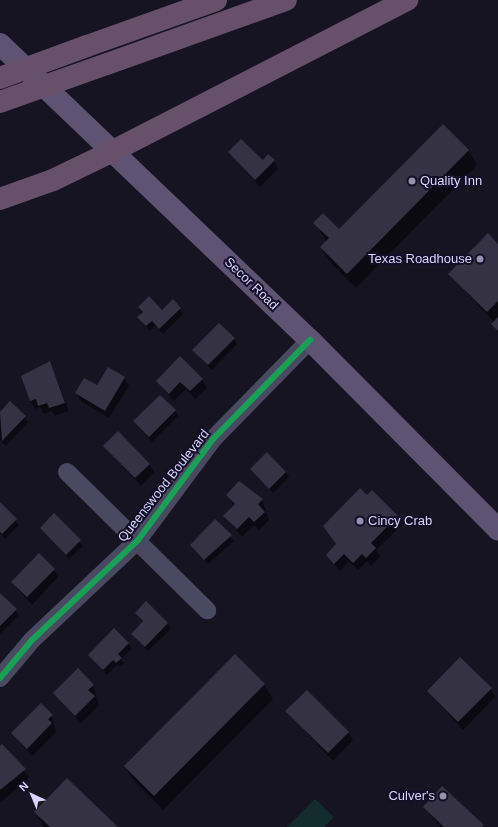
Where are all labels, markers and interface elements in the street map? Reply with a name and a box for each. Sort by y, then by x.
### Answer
place label: Quality Inn [420,173,482,189]
marker: Quality Inn [407,176,417,186]
place label: Texas Roadhouse [368,251,472,267]
marker: Texas Roadhouse [475,254,485,264]
street label: Secor Road [221,255,281,313]
street label: Queenswood Boulevard [115,427,213,545]
place label: Cincy Crab [368,513,432,529]
marker: Cincy Crab [355,516,365,526]
north arrow [12,775,52,815]
text: N [17,779,31,793]
place label: Culver's [388,788,435,804]
marker: Culver's [438,791,448,801]

